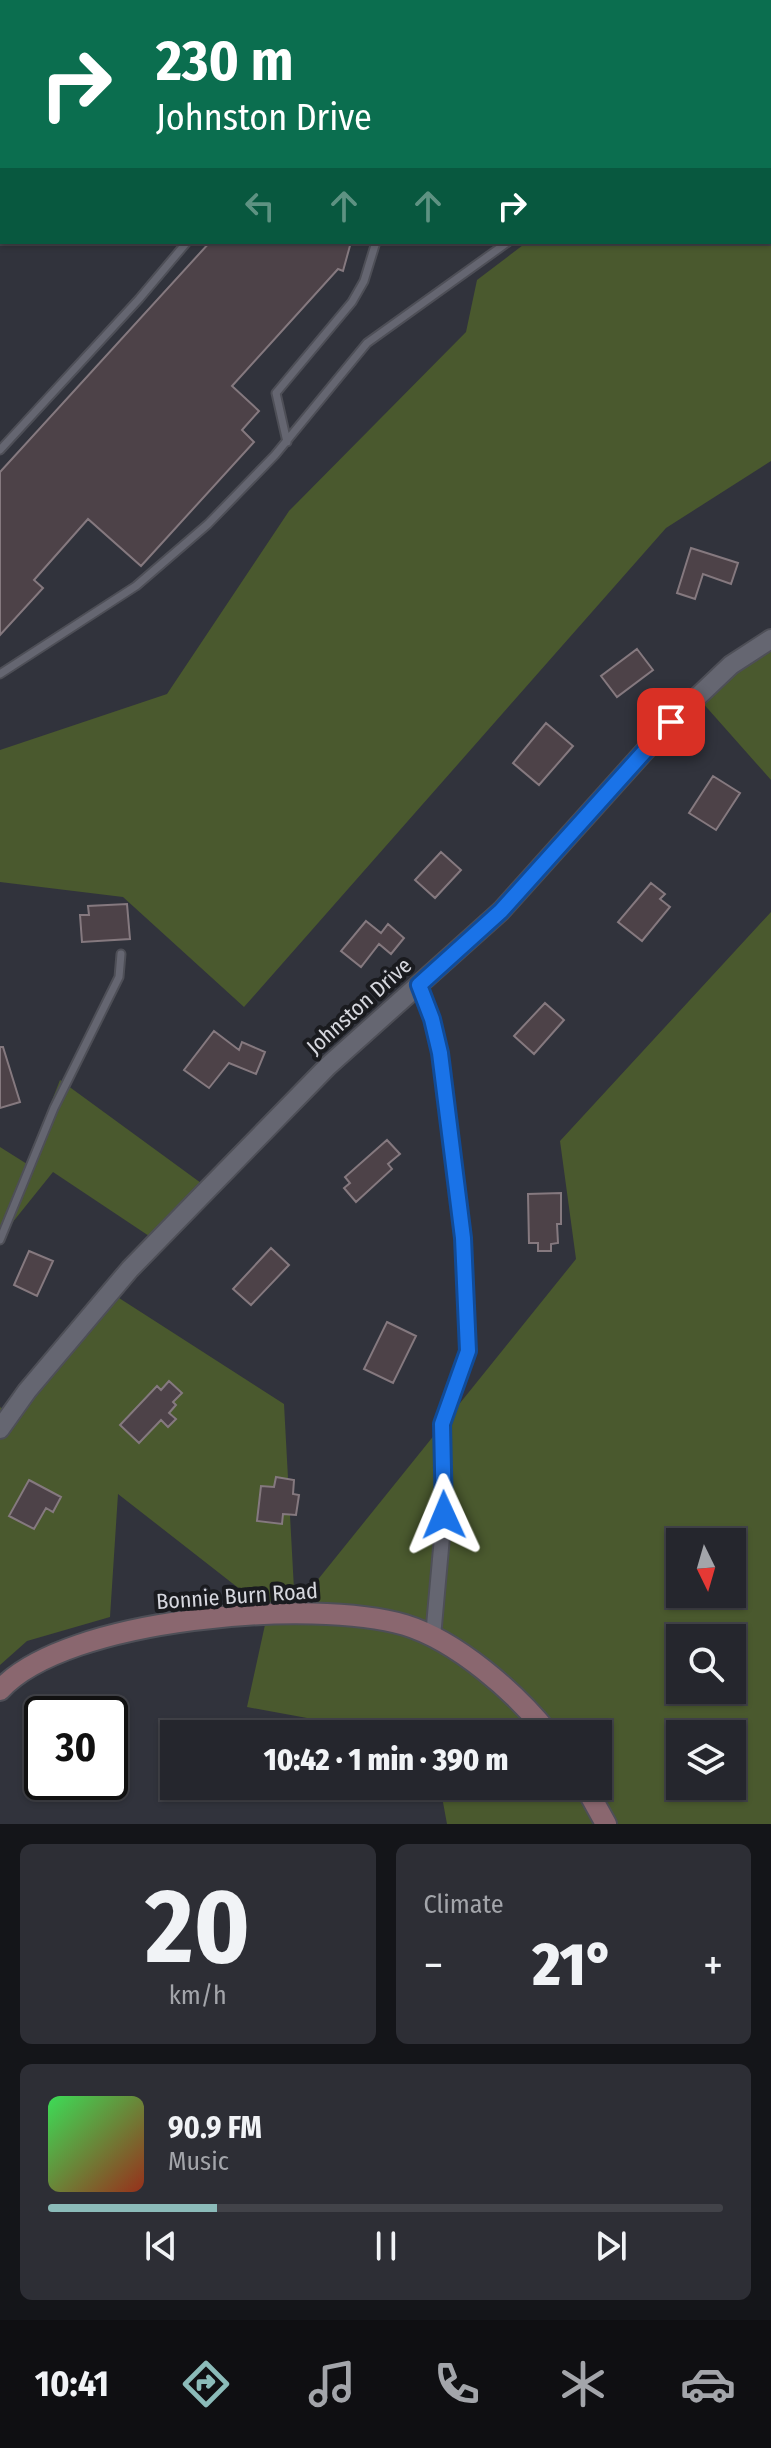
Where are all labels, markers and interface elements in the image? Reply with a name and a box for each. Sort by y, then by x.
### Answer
text: 230 m [156,28,293,95]
icon: right [24,32,128,136]
text: Johnston Drive [156,96,372,140]
icon: left [238,184,282,228]
icon: ahead [322,184,366,228]
icon: ahead [406,184,450,228]
icon: right [490,184,534,228]
pin [637,688,705,756]
icon: arrive [649,700,693,744]
street label: Johnston Drive [301,952,417,1060]
position arrow [402,1473,486,1557]
north arrow [666,1528,746,1608]
map controls [666,1528,746,1800]
street label: Bonnie Burn Road [155,1577,319,1615]
button: search [666,1624,746,1704]
speed limit sign: 30 [24,1696,128,1800]
button: layers [666,1720,746,1800]
text: 10:42 · 1 min · 390 m [264,1742,508,1778]
text: 20 [145,1865,250,1990]
text: Climate [424,1889,504,1920]
text: 21° [533,1929,614,2001]
text: − [424,1939,443,1992]
text: + [703,1939,723,1992]
text: km/h [169,1980,227,2011]
text: 90.9 FM [168,2110,262,2146]
text: Music [168,2146,229,2177]
icon: previous [139,2224,183,2268]
icon: pause [364,2224,408,2268]
icon: next [589,2224,633,2268]
icon: directions [178,2356,234,2412]
icon: music [304,2356,360,2412]
icon: phone [429,2356,485,2412]
icon: climate [555,2356,611,2412]
icon: car [680,2356,736,2412]
text: 10:41 [35,2362,109,2406]

